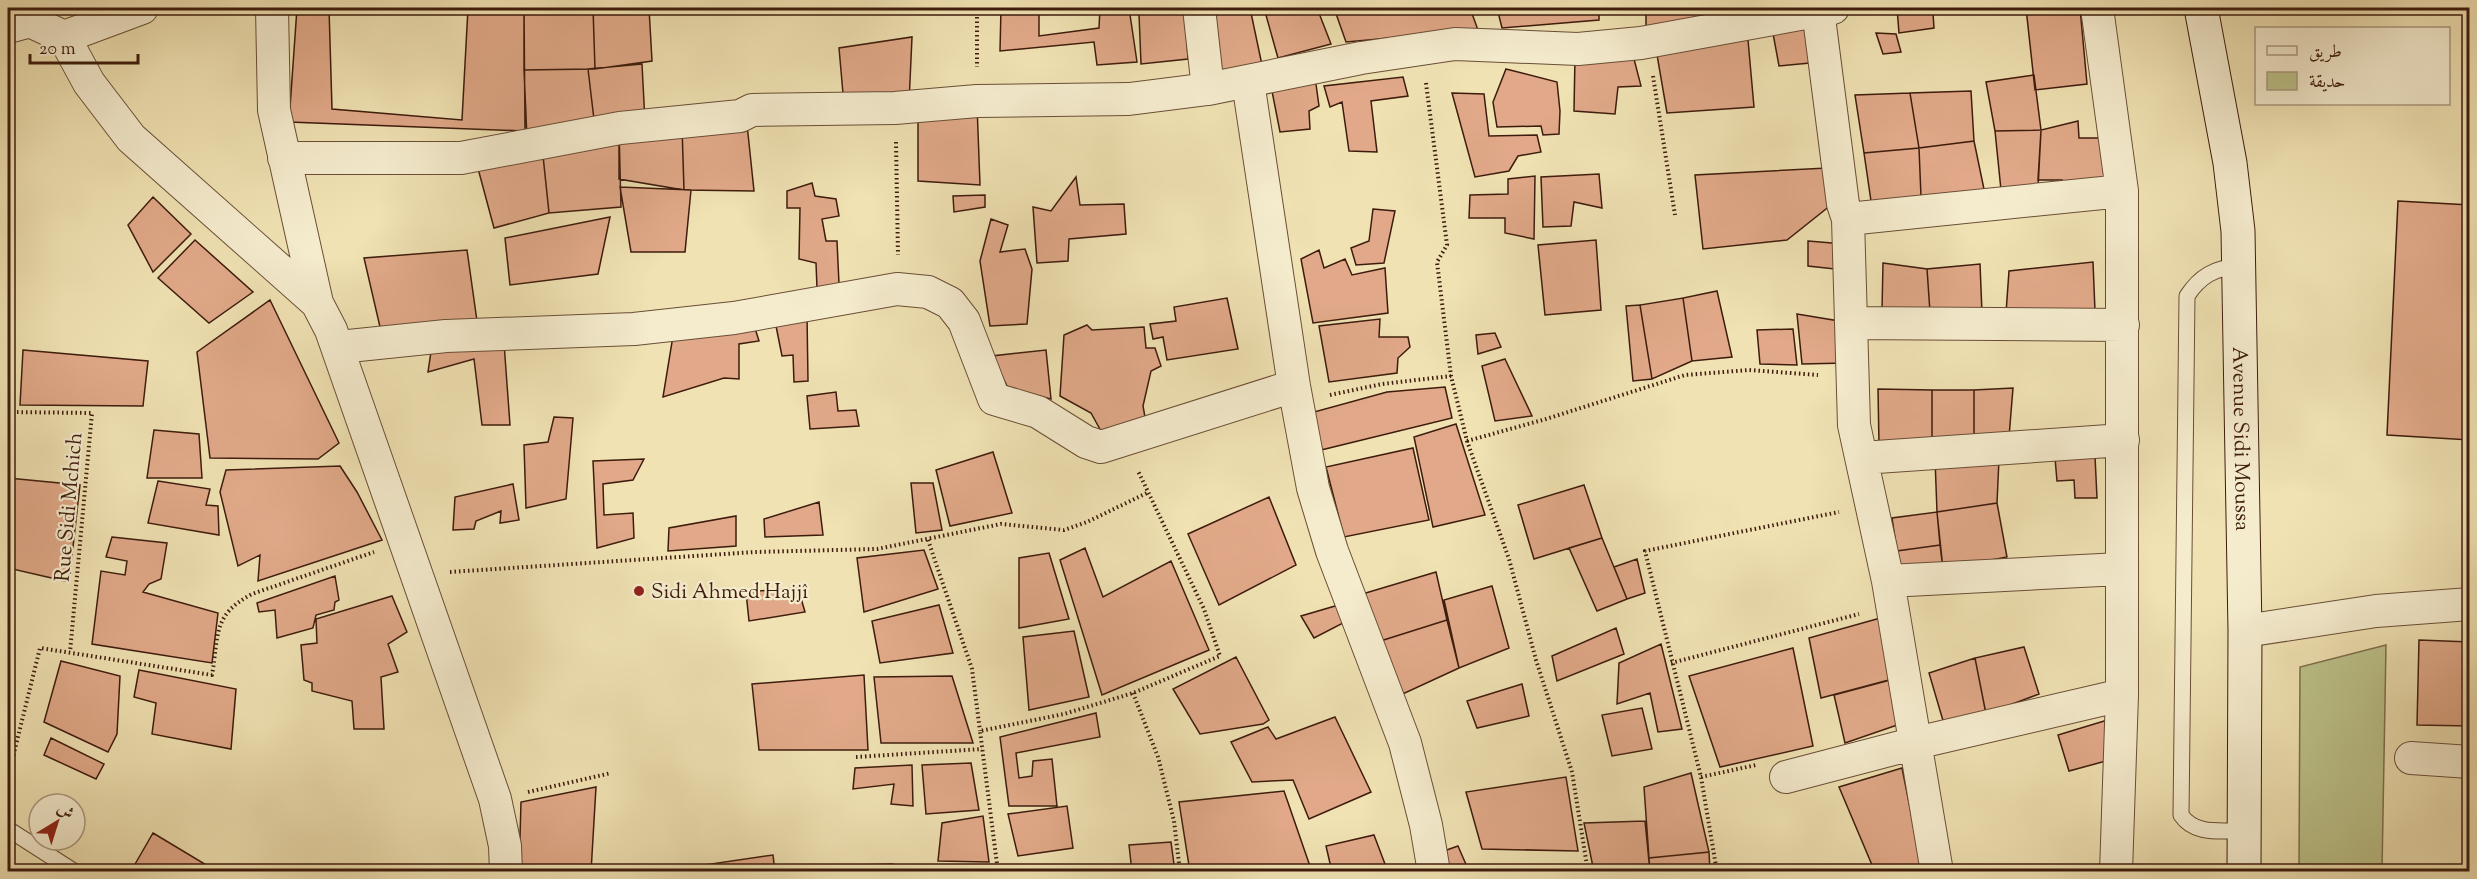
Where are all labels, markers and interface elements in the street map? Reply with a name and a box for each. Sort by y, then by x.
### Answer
scale bar [30,27,138,65]
legend [2255,27,2450,105]
text: 20 m [39,37,76,63]
text: طريق [2309,40,2342,66]
text: حديقة [2309,70,2345,96]
street label: Avenue Sidi Moussa [2223,346,2256,532]
street label: Rue Sidi Mchich [49,431,91,583]
place label: Sidi Ahmed Hajjî [651,578,808,608]
marker: Sidi Ahmed Hajjî [632,584,646,598]
north arrow [27,792,87,852]
text: ش [51,798,78,826]

